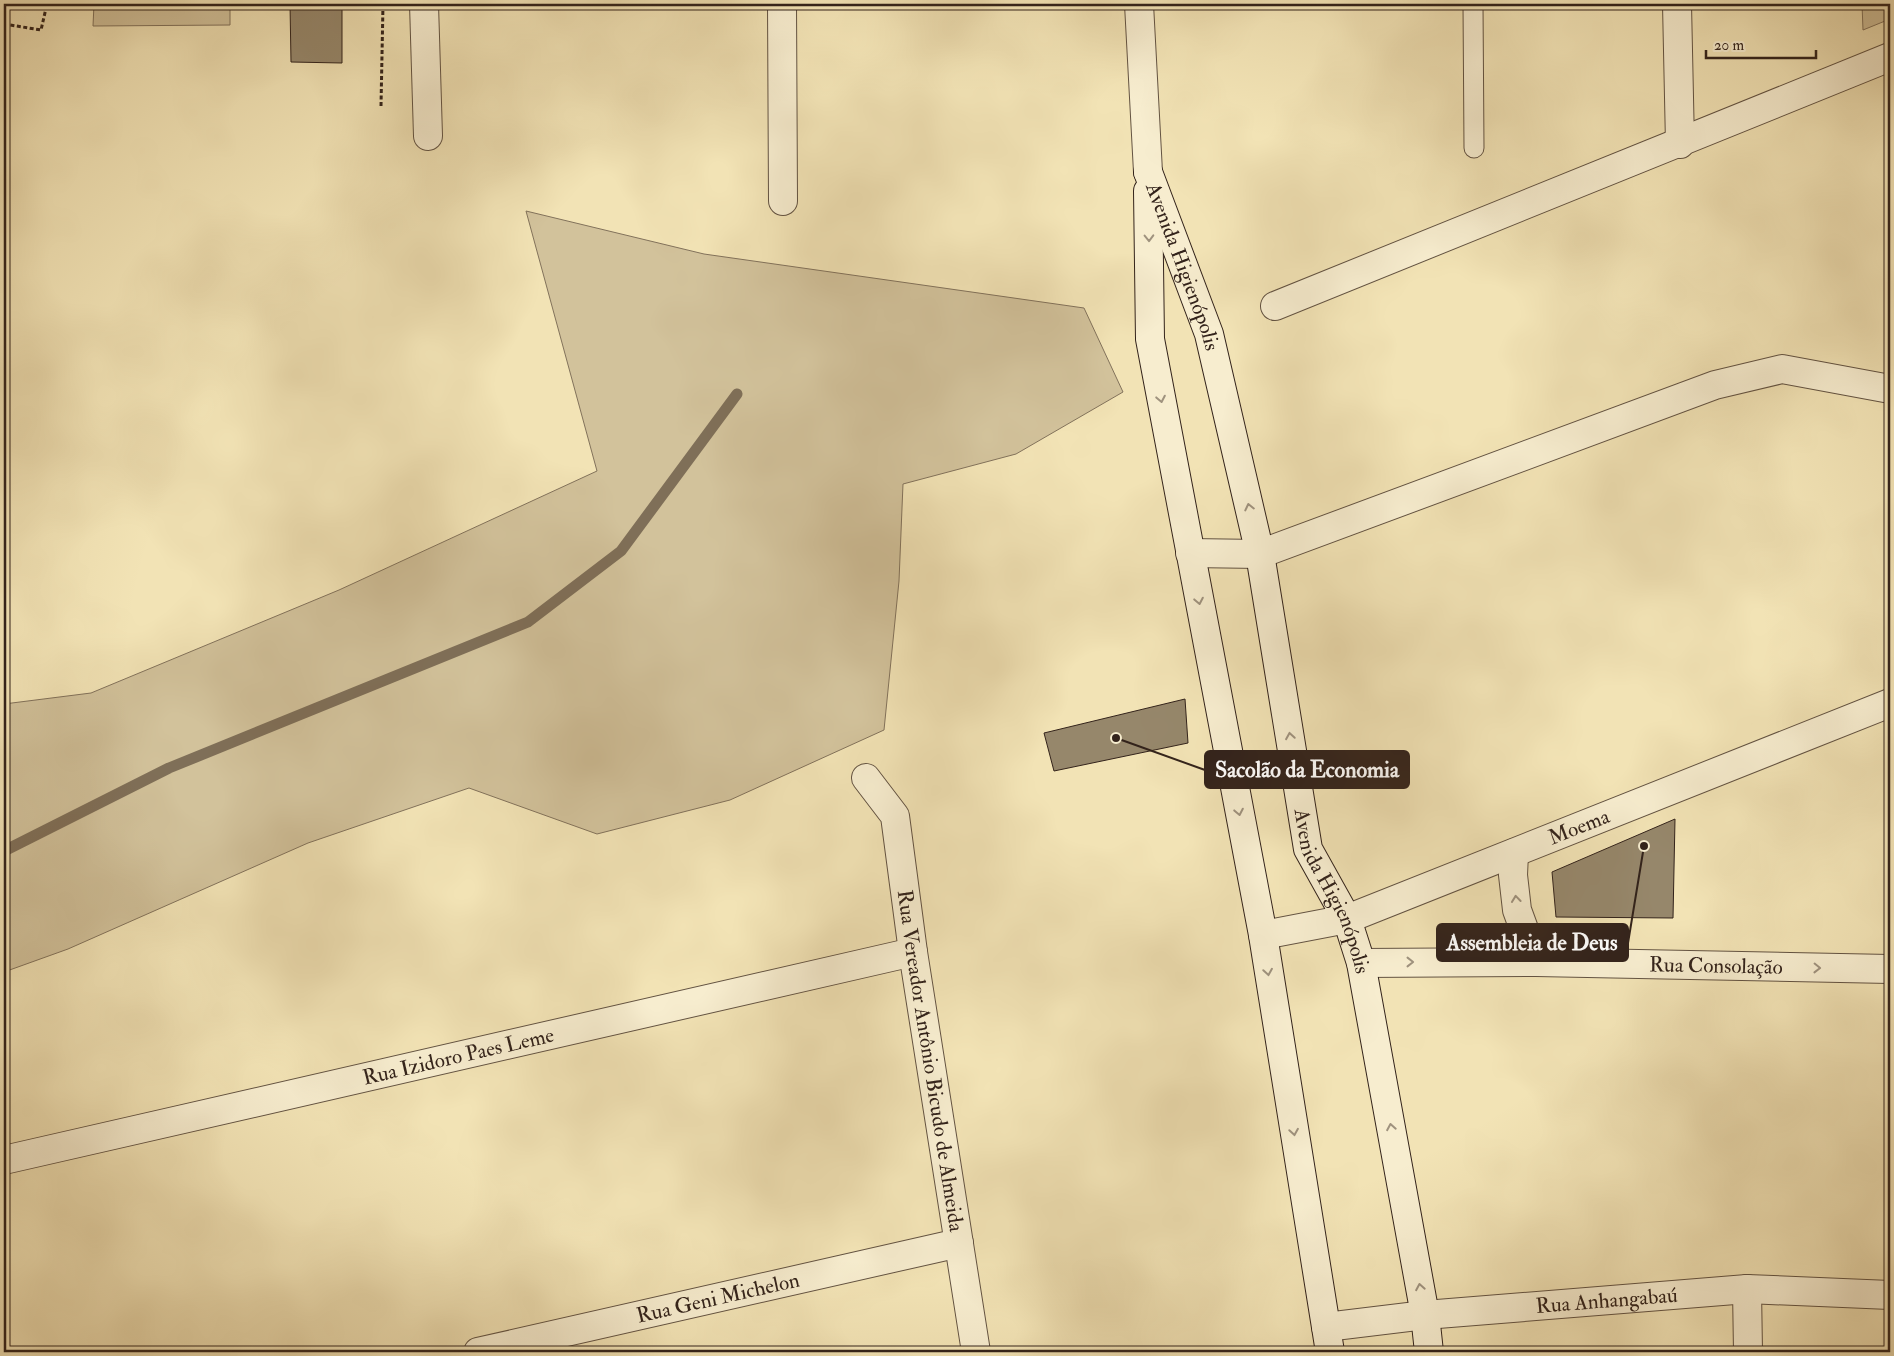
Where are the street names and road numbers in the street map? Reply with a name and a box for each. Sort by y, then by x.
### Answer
street label: Avenida Higienópolis [1139,178,1225,353]
street label: Moema [1544,803,1614,852]
street label: Avenida Higienópolis [1288,806,1376,976]
street label: Rua Vereador Antônio Bicudo de Almeida [891,888,970,1234]
street label: Rua Consolação [1649,951,1783,981]
street label: Rua Izidoro Paes Leme [360,1022,557,1092]
street label: Rua Geni Michelon [634,1267,802,1330]
street label: Rua Anhangabaú [1535,1282,1679,1320]

